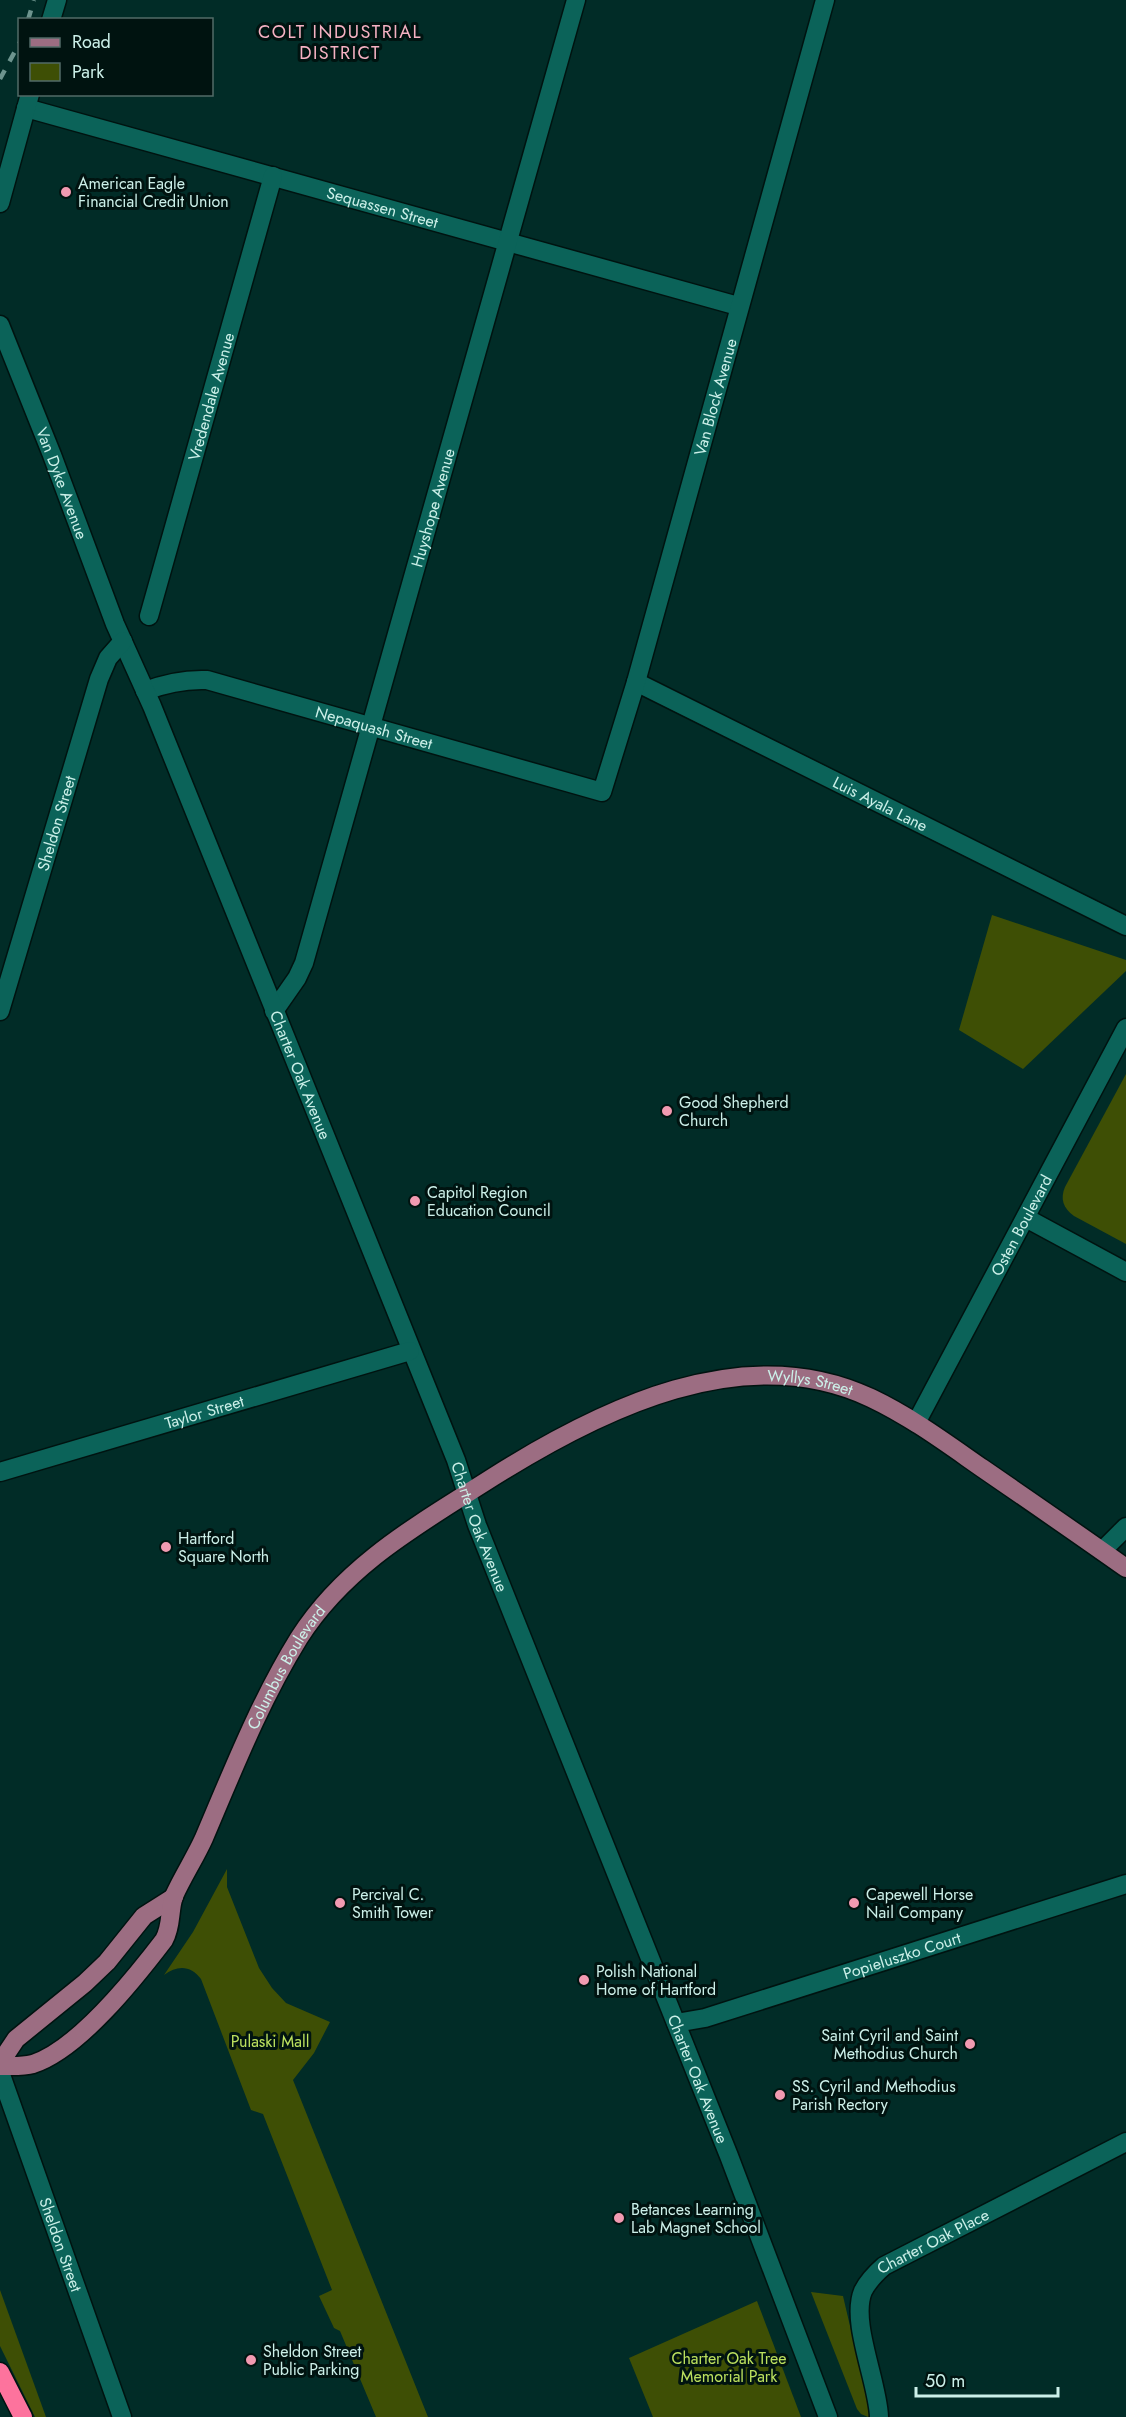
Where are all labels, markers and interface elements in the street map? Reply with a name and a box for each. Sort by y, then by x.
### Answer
legend [18,18,213,96]
district label: COLT INDUSTRIAL DISTRICT [258,19,422,66]
text: Road [72,29,111,55]
text: Park [72,59,104,85]
place label: American Eagle Financial Credit Union [78,172,229,213]
street label: Sequassen Street [324,181,441,234]
marker: American Eagle Financial Credit Union [59,185,73,199]
street label: Vredendale Avenue [182,330,240,463]
street label: Van Block Avenue [688,336,742,458]
street label: Van Dyke Avenue [31,424,94,542]
street label: Huyshope Avenue [405,445,460,570]
street label: Nepaquash Street [313,700,435,755]
street label: Luis Ayala Lane [829,770,932,837]
street label: Sheldon Street [31,773,81,874]
street label: Charter Oak Avenue [264,1007,337,1143]
place label: Good Shepherd Church [679,1091,789,1132]
marker: Good Shepherd Church [660,1104,674,1118]
street label: Osten Boulevard [985,1171,1057,1280]
place label: Capitol Region Education Council [427,1181,551,1222]
marker: Capitol Region Education Council [408,1194,422,1208]
street label: Wyllys Street [767,1364,856,1401]
street label: Taylor Street [162,1389,247,1434]
street label: Charter Oak Avenue [446,1459,514,1595]
place label: Hartford Square North [178,1527,269,1568]
marker: Hartford Square North [159,1540,173,1554]
street label: Columbus Boulevard [241,1600,330,1733]
place label: Percival C. Smith Tower [352,1883,434,1924]
place label: Capewell Horse Nail Company [866,1883,973,1924]
marker: Percival C. Smith Tower [333,1896,347,1910]
marker: Capewell Horse Nail Company [847,1896,861,1910]
street label: Popieluszko Court [840,1926,964,1985]
place label: Polish National Home of Hartford [596,1960,716,2001]
marker: Polish National Home of Hartford [577,1973,591,1987]
street label: Charter Oak Avenue [662,2011,734,2147]
place label: Saint Cyril and Saint Methodius Church [821,2024,958,2065]
park label: Pulaski Mall [231,2030,309,2053]
marker: Saint Cyril and Saint Methodius Church [963,2037,977,2051]
place label: SS. Cyril and Methodius Parish Rectory [792,2075,956,2116]
marker: SS. Cyril and Methodius Parish Rectory [773,2088,787,2102]
street label: Sheldon Street [34,2194,88,2295]
place label: Betances Learning Lab Magnet School [631,2198,761,2239]
street label: Charter Oak Place [871,2203,993,2279]
marker: Betances Learning Lab Magnet School [612,2211,626,2225]
place label: Sheldon Street Public Parking [263,2340,361,2381]
park label: Charter Oak Tree Memorial Park [672,2347,786,2388]
marker: Sheldon Street Public Parking [244,2353,258,2367]
scale bar [916,2360,1058,2398]
text: 50 m [925,2368,965,2394]

